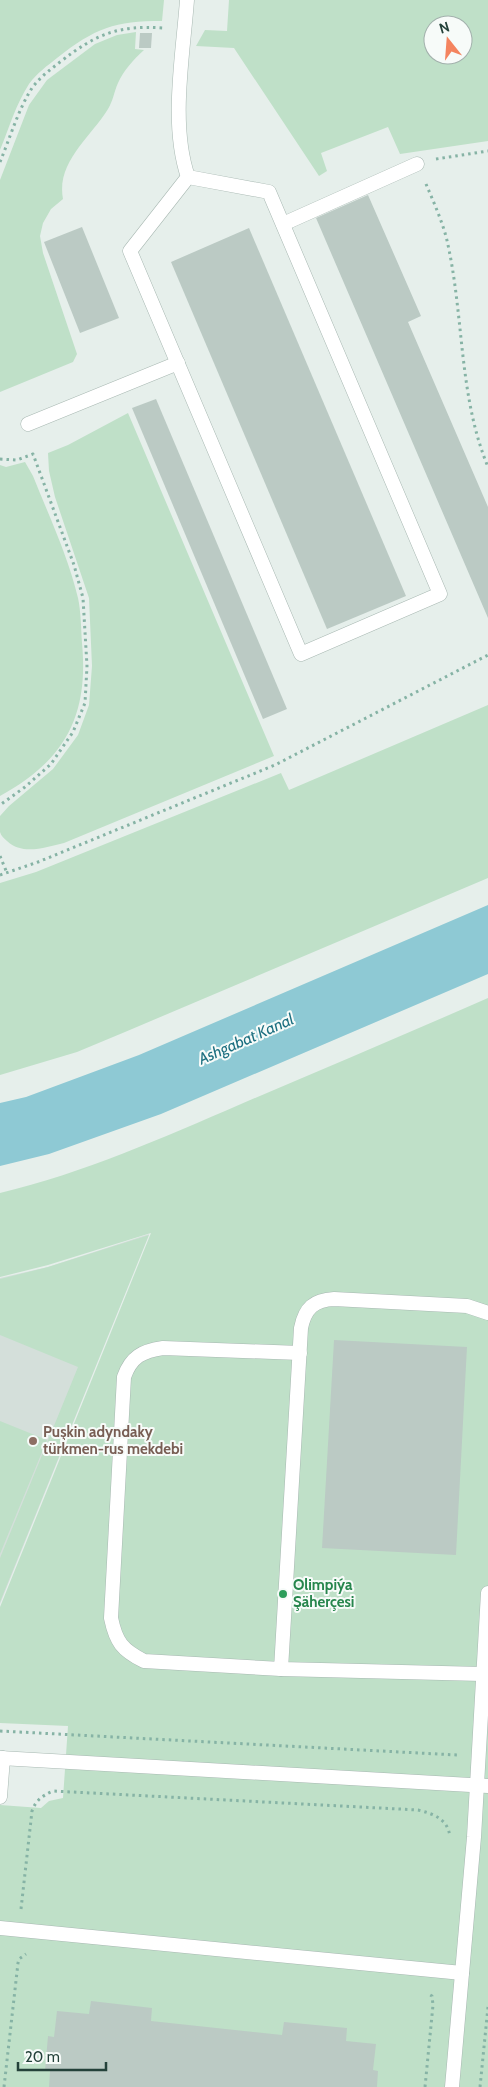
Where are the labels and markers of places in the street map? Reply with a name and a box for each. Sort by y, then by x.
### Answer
place label: Puşkin adyndaky türkmen-rus mekdebi [43,1423,183,1458]
marker: Puşkin adyndaky türkmen-rus mekdebi [27,1435,39,1447]
place label: Olimpiýa Şäherçesi [293,1576,354,1611]
marker: Olimpiýa Şäherçesi [277,1588,289,1600]

